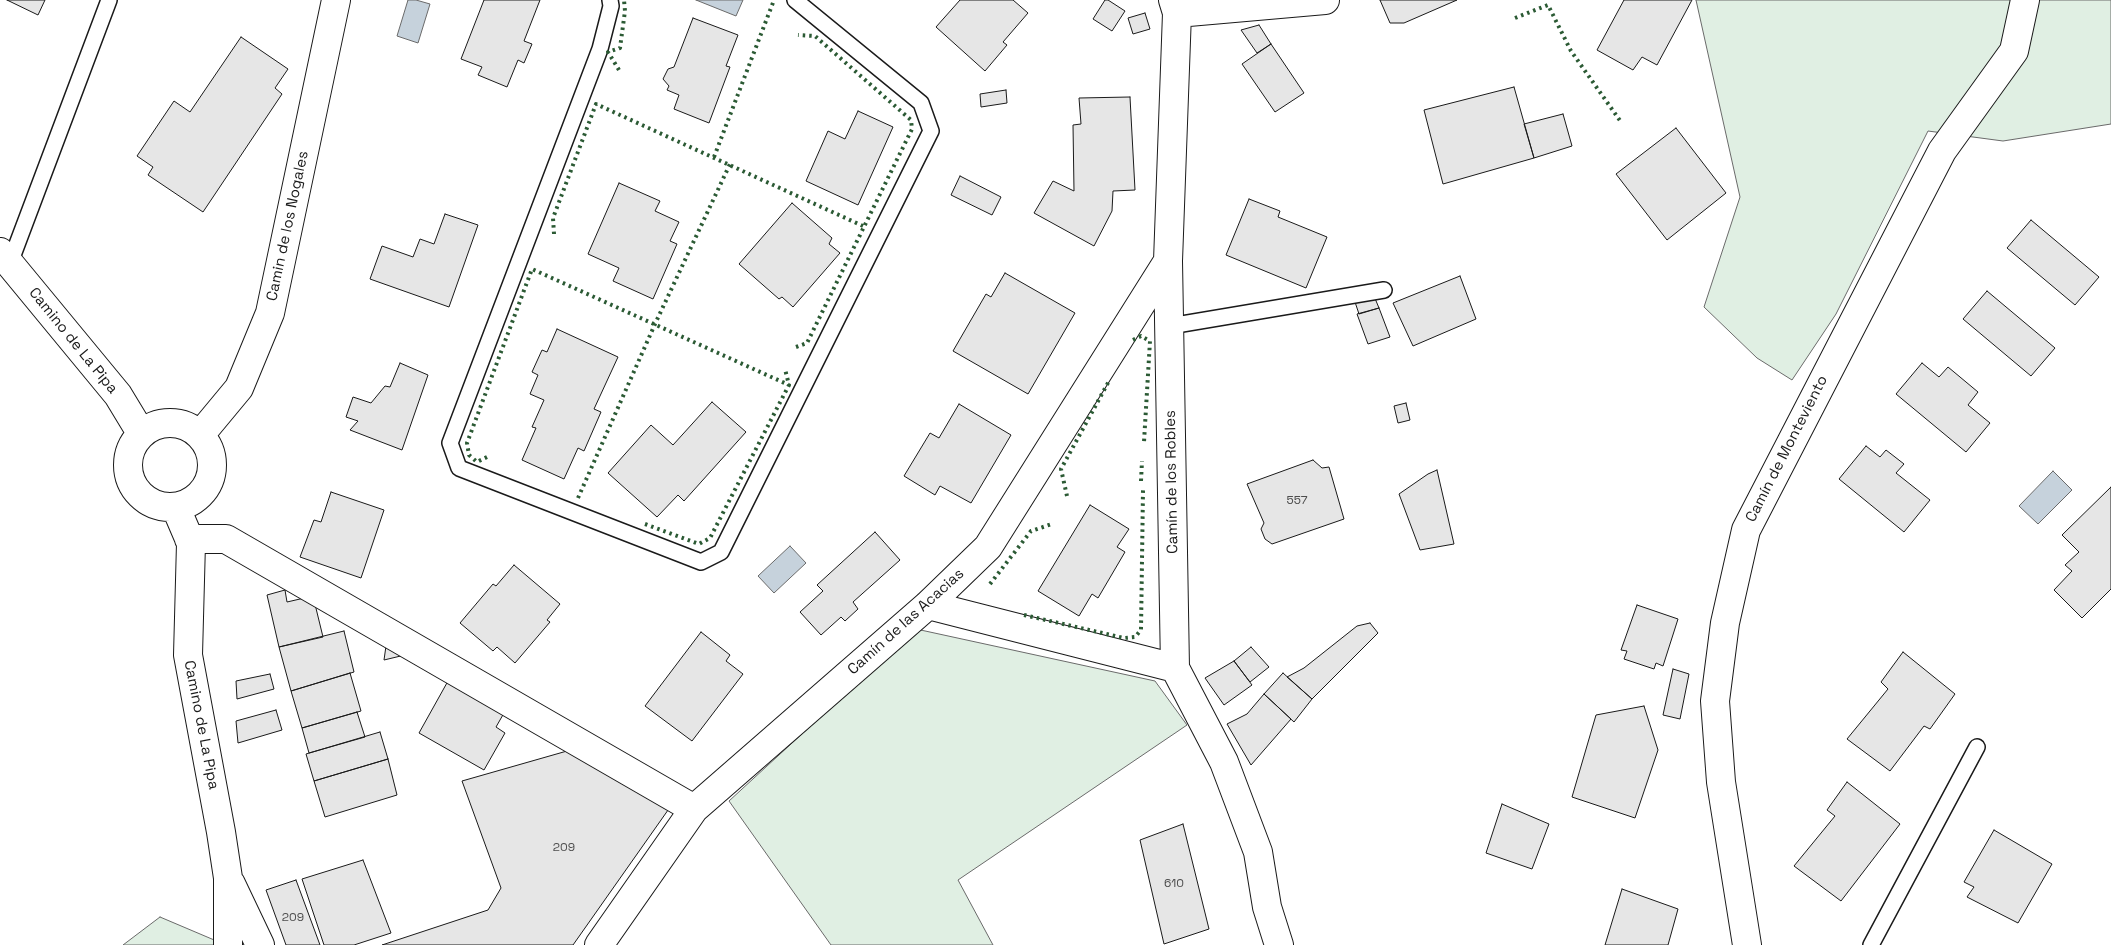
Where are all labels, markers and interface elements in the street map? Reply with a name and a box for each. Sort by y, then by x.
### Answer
street label: Camin de los Nogales [263,149,313,303]
street label: Camino de La Pipa [25,284,121,398]
street label: Camín de Monteviento [1742,373,1832,525]
street label: Camín de los Robles [1162,410,1182,554]
house number: 557 [1287,494,1307,508]
street label: Camín de las Acacias [844,565,968,679]
street label: Camino de La Pipa [180,659,222,791]
house number: 209 [553,841,575,855]
house number: 610 [1164,877,1184,891]
house number: 209 [282,911,304,925]

